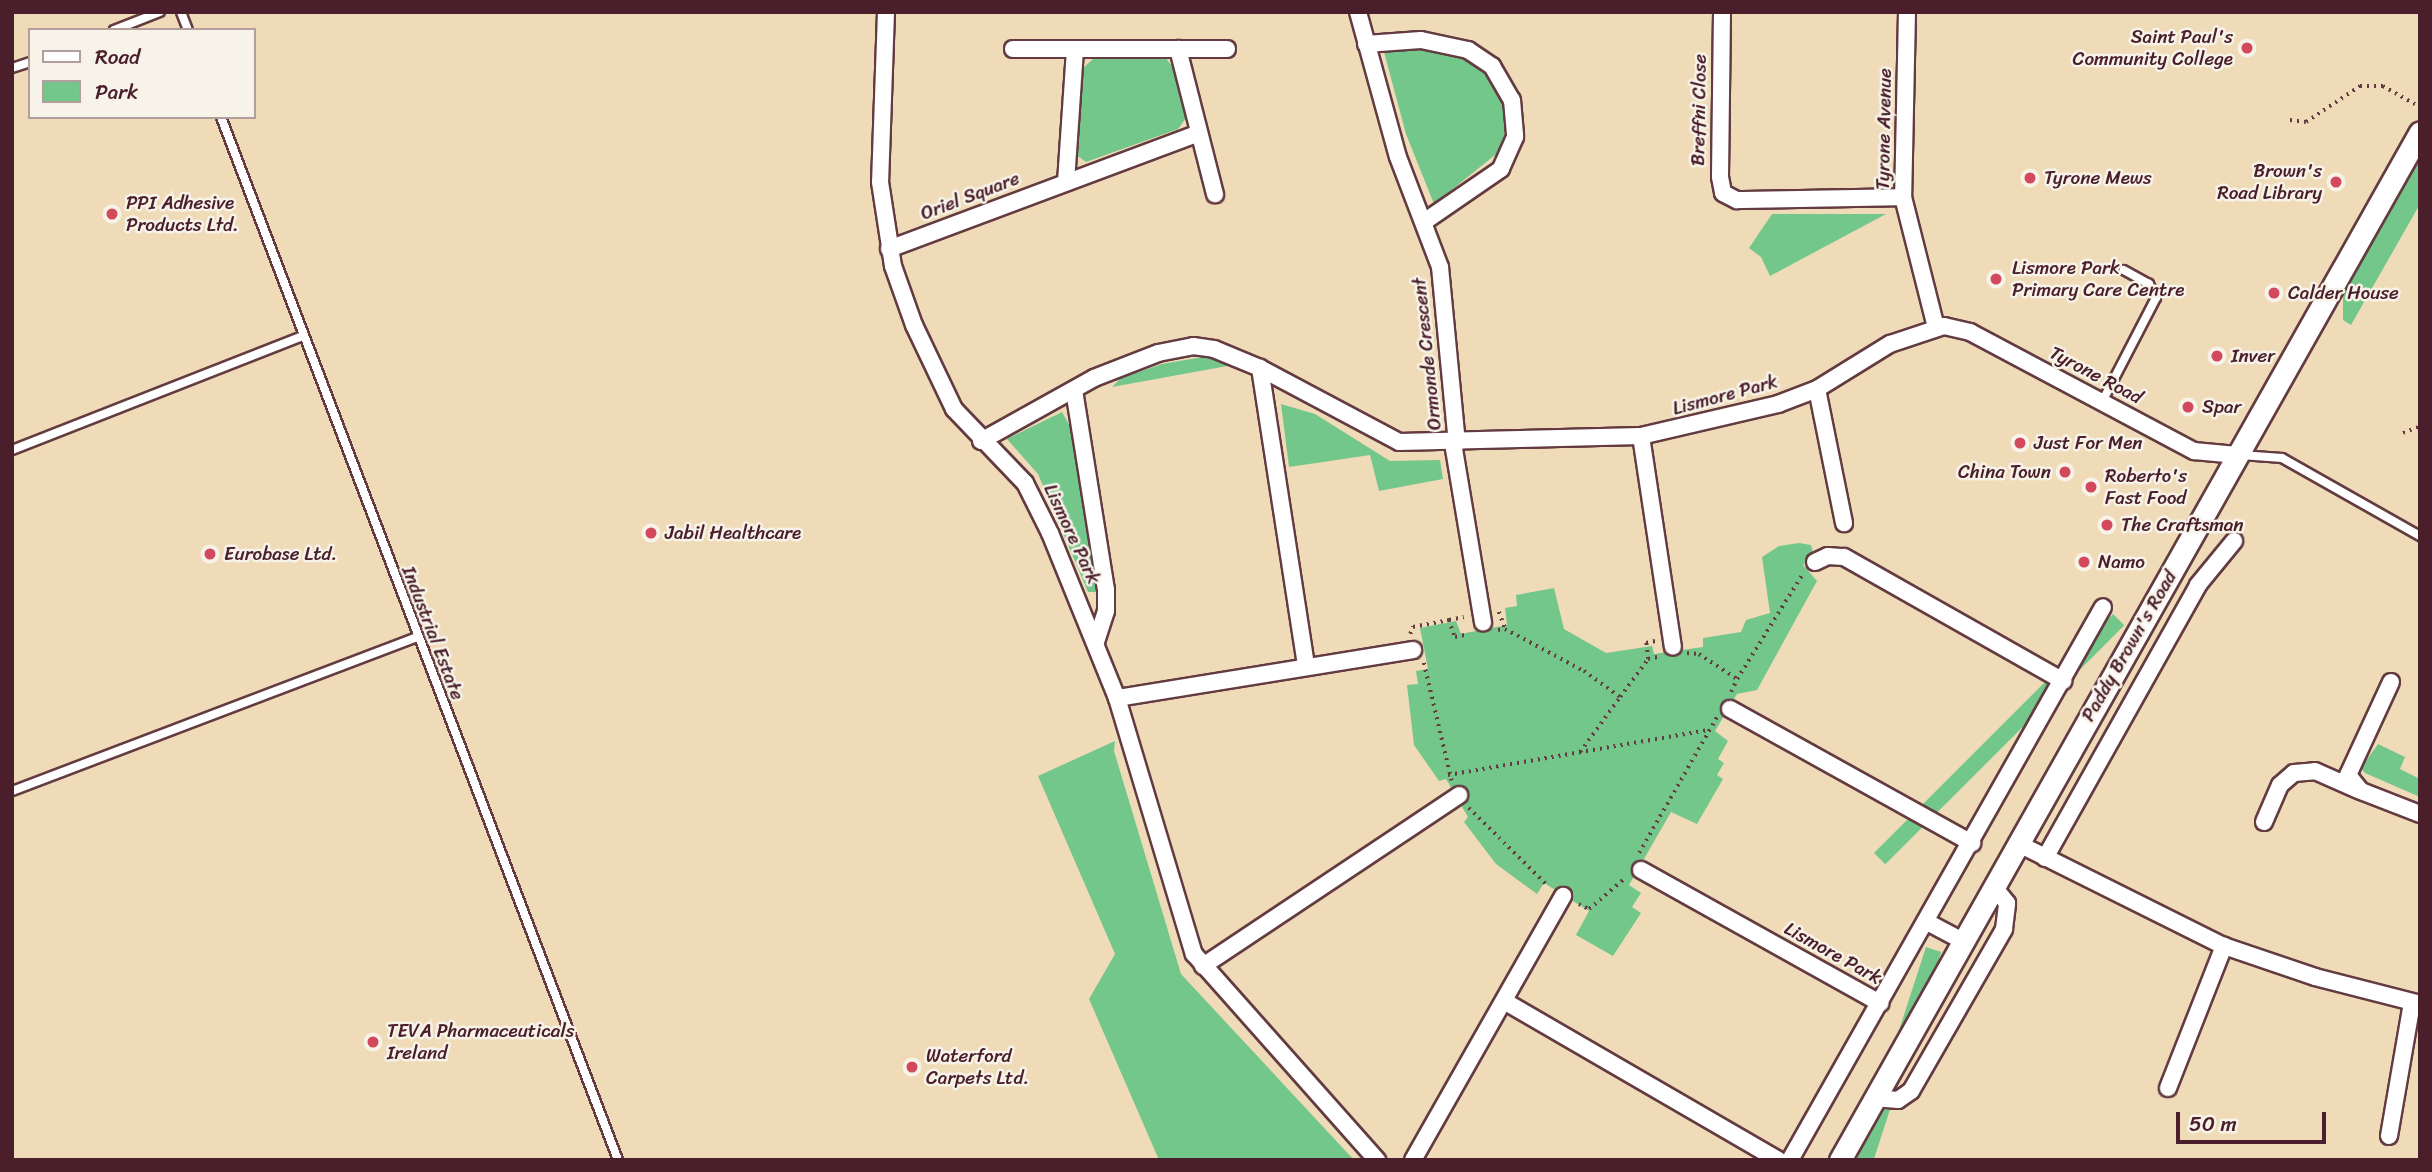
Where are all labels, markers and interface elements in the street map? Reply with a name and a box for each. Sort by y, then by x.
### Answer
place label: Saint Paul's Community College [2073,26,2233,70]
legend [28,28,256,119]
text: Road [95,38,140,76]
marker: Saint Paul's Community College [2239,40,2255,56]
street label: Breffni Close [1687,54,1711,166]
street label: Tyrone Avenue [1872,68,1896,190]
text: Park [95,73,138,111]
place label: Brown's Road Library [2217,160,2322,204]
street label: Oriel Square [918,167,1022,225]
place label: Tyrone Mews [2044,167,2152,189]
marker: Tyrone Mews [2022,170,2038,186]
marker: Brown's Road Library [2328,174,2344,190]
place label: PPI Adhesive Products Ltd. [126,192,239,236]
marker: PPI Adhesive Products Ltd. [104,206,120,222]
place label: Lismore Park Primary Care Centre [2012,257,2185,301]
marker: Lismore Park Primary Care Centre [1986,269,2006,289]
street label: Ormonde Crescent [1408,276,1446,432]
place label: Calder House [2288,282,2399,304]
marker: Calder House [2266,285,2282,301]
street label: Tyrone Road [2046,341,2146,409]
place label: Inver [2231,345,2275,367]
marker: Inver [2209,348,2225,364]
street label: Lismore Park [1670,370,1780,420]
place label: Spar [2202,396,2241,418]
marker: Spar [2180,399,2196,415]
place label: Just For Men [2034,432,2143,454]
marker: Just For Men [2012,435,2028,451]
place label: China Town [1957,461,2051,483]
marker: China Town [2057,464,2073,480]
place label: Roberto's Fast Food [2105,465,2187,509]
marker: Roberto's Fast Food [2083,479,2099,495]
street label: Lismore Park [1039,480,1105,588]
place label: The Craftsman [2121,514,2245,536]
marker: The Craftsman [2099,517,2115,533]
place label: Jabil Healthcare [665,522,802,544]
marker: Jabil Healthcare [643,525,659,541]
place label: Eurobase Ltd. [224,543,337,565]
marker: Eurobase Ltd. [202,546,218,562]
place label: Namo [2098,551,2145,573]
marker: Namo [2076,554,2092,570]
street label: Industrial Estate [397,563,469,703]
street label: Paddy Brown's Road [2077,567,2181,725]
street label: Lismore Park [1780,917,1886,989]
place label: TEVA Pharmaceuticals Ireland [387,1020,575,1064]
marker: TEVA Pharmaceuticals Ireland [365,1034,381,1050]
place label: Waterford Carpets Ltd. [926,1045,1029,1089]
marker: Waterford Carpets Ltd. [904,1059,920,1075]
scale bar [2180,1098,2330,1142]
text: 50 m [2189,1105,2237,1143]

